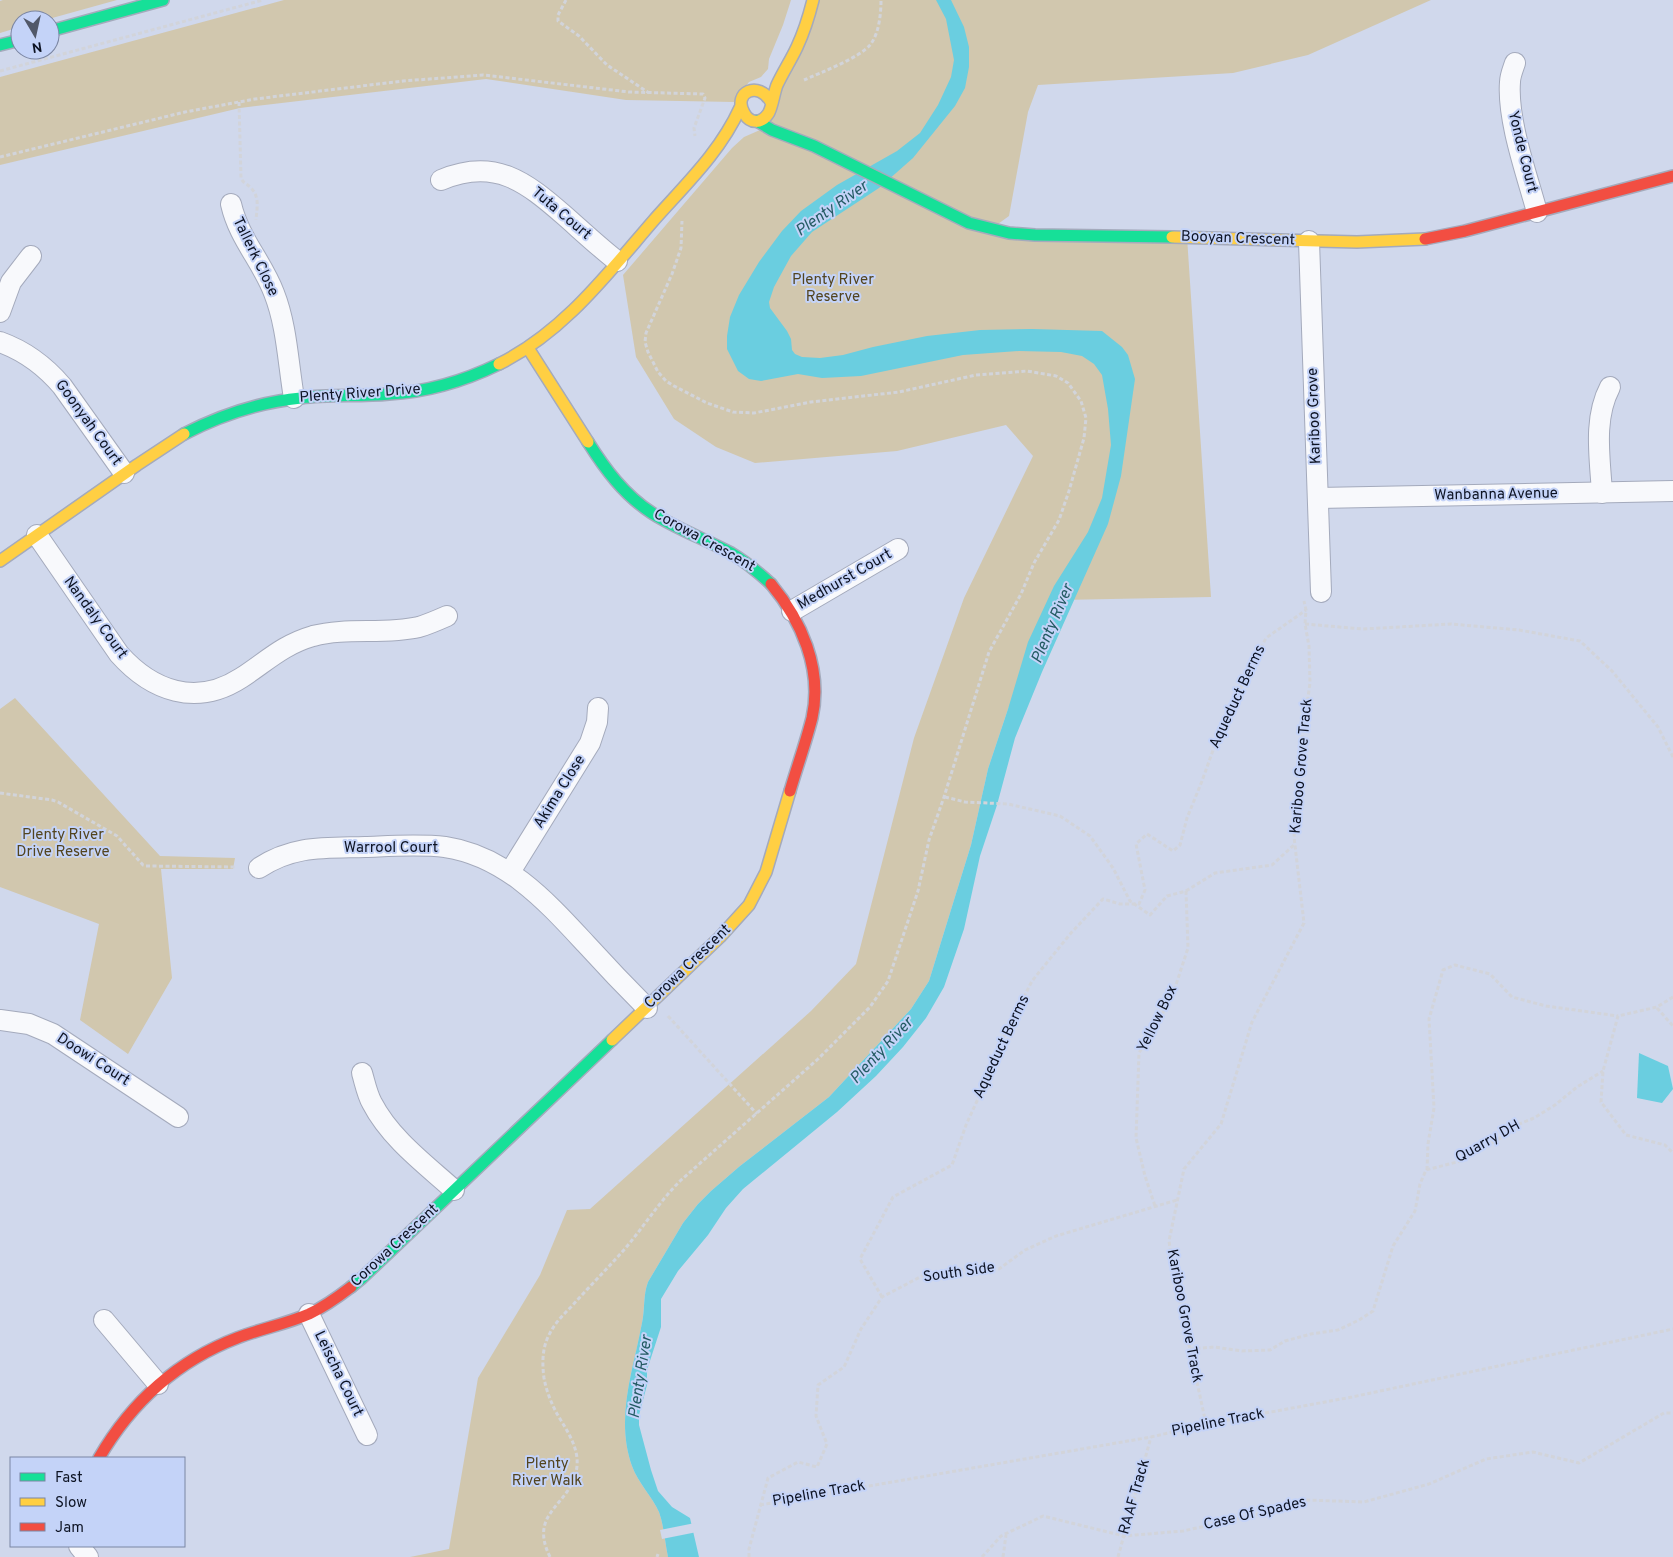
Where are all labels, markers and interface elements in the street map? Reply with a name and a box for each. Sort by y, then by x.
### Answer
north arrow [10,10,60,60]
text: N [30,37,43,56]
street label: Yonde Court [1503,109,1541,195]
water label: Plenty River [792,176,874,241]
street label: Tuta Court [527,184,595,244]
street label: Tallerk Close [228,214,282,300]
street label: Booyan Crescent [1181,228,1295,250]
park label: Plenty River Reserve [792,271,874,307]
street label: Kariboo Grove [1304,368,1326,464]
street label: Goonyah Court [50,376,126,470]
street label: Plenty River Drive [299,380,421,408]
street label: Wanbanna Avenue [1434,484,1558,506]
street label: Corowa Crescent [650,505,758,577]
street label: Medhurst Court [794,545,896,615]
street label: Nandaly Court [59,573,131,663]
water label: Plenty River [1027,580,1079,667]
street label: Aqueduct Berms [1206,642,1270,752]
street label: Kariboo Grove Track [1287,698,1317,834]
street label: Akima Close [530,752,590,832]
park label: Plenty River Drive Reserve [16,826,110,862]
street label: Warrool Court [344,839,438,858]
street label: Corowa Crescent [641,921,735,1013]
street label: Yellow Box [1134,982,1183,1056]
street label: Aqueduct Berms [970,992,1034,1102]
water label: Plenty River [846,1012,919,1089]
street label: Doowi Court [53,1029,133,1091]
street label: Quarry DH [1452,1116,1524,1168]
street label: Corowa Crescent [347,1200,443,1292]
street label: Kariboo Grove Track [1162,1248,1206,1384]
street label: South Side [922,1259,996,1287]
street label: Leischa Court [309,1328,367,1420]
water label: Plenty River [625,1332,658,1420]
street label: Pipeline Track [1170,1405,1266,1441]
park label: Plenty River Walk [512,1455,582,1491]
legend [10,1457,185,1547]
street label: RAAF Track [1115,1457,1155,1537]
text: Fast [55,1469,83,1488]
street label: Pipeline Track [771,1476,867,1512]
street label: Case Of Spades [1202,1493,1308,1535]
text: Slow [55,1494,87,1513]
text: Jam [55,1519,84,1538]

